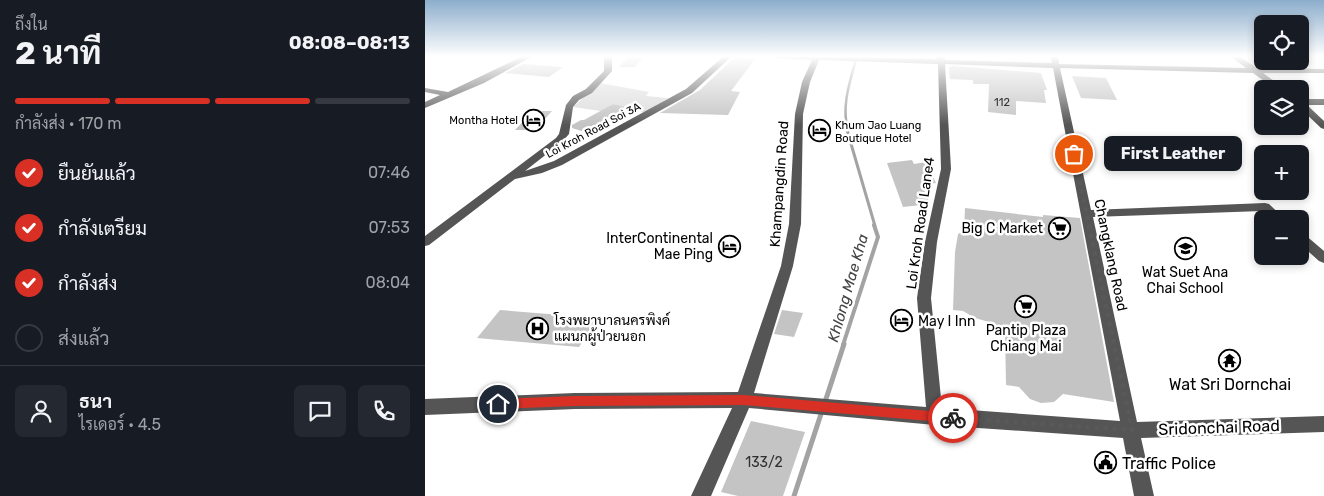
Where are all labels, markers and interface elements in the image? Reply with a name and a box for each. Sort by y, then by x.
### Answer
text: ถึงใน [15,15,48,34]
map controls [1254,15,1309,265]
button: locate [1254,15,1309,70]
text: 08:08–08:13 [289,31,410,54]
text: 2 นาที [15,34,101,72]
button: layers [1254,80,1309,135]
house number: 112 [994,96,1010,109]
street label: Loi Kroh Road Soi 3A [544,100,643,161]
hotel icon: Montha Hotel [522,108,546,132]
text: กำลังส่ง · 170 m [15,114,122,133]
place label: Montha Hotel [449,114,518,127]
hotel icon: Khum Jao Luang Boutique Hotel [807,119,831,143]
place label: Khum Jao Luang Boutique Hotel [835,119,921,145]
street label: Khampangdin Road [767,120,792,248]
pin [1053,133,1095,175]
callout: First Leather [1104,136,1241,172]
icon: bag [1060,140,1088,168]
text: First Leather [1121,144,1225,163]
button: + [1254,145,1309,200]
street label: Loi Kroh Road Lane4 [903,156,938,290]
icon: check [15,159,43,187]
text: ยืนยันแล้ว [58,162,136,185]
text: 07:46 [368,163,410,182]
street label: Changklang Road [1090,197,1131,313]
button: − [1254,210,1309,265]
icon: check [15,214,43,242]
supermarket icon: Big C Market [1047,216,1071,240]
text: กำลังเตรียม [58,217,147,240]
text: 07:53 [368,218,410,237]
place label: Big C Market [961,220,1044,237]
place label: InterContinental Mae Ping [606,230,713,263]
water label: Khlong Mae Kha [824,232,872,344]
hotel icon: InterContinental Mae Ping [717,234,741,258]
school or university icon: Wat Suet Ana Chai School [1173,237,1197,261]
place label: Wat Suet Ana Chai School [1142,264,1228,297]
icon: check [15,269,43,297]
text: กำลังส่ง [58,272,117,295]
text: 08:04 [365,273,410,292]
supermarket icon: Pantip Plaza Chiang Mai [1014,295,1038,319]
hotel icon: May I Inn [890,309,914,333]
place label: โรงพยาบาลนครพิงค์ แผนกผู้ป่วยนอก [553,311,670,346]
place label: May I Inn [918,313,976,330]
hospital icon: โรงพยาบาลนครพิงค์ แผนกผู้ป่วยนอก [526,316,550,340]
place label: Pantip Plaza Chiang Mai [986,322,1066,355]
text: ส่งแล้ว [58,327,109,350]
temple icon: Wat Sri Dornchai [1218,348,1242,372]
place label: Wat Sri Dornchai [1169,375,1291,394]
pin [477,383,519,425]
button: person [15,385,67,437]
button: chat [294,385,346,437]
button: phone [358,385,410,437]
text: ธนา [79,390,112,413]
icon: home [484,390,512,418]
courier [928,393,978,443]
icon: bike [939,404,967,432]
text: ไรเดอร์ · 4.5 [79,415,161,434]
street label: Sridonchai Road [1158,416,1280,439]
public building icon: Traffic Police [1094,451,1118,475]
house number: 133/2 [745,454,783,471]
place label: Traffic Police [1122,454,1216,473]

